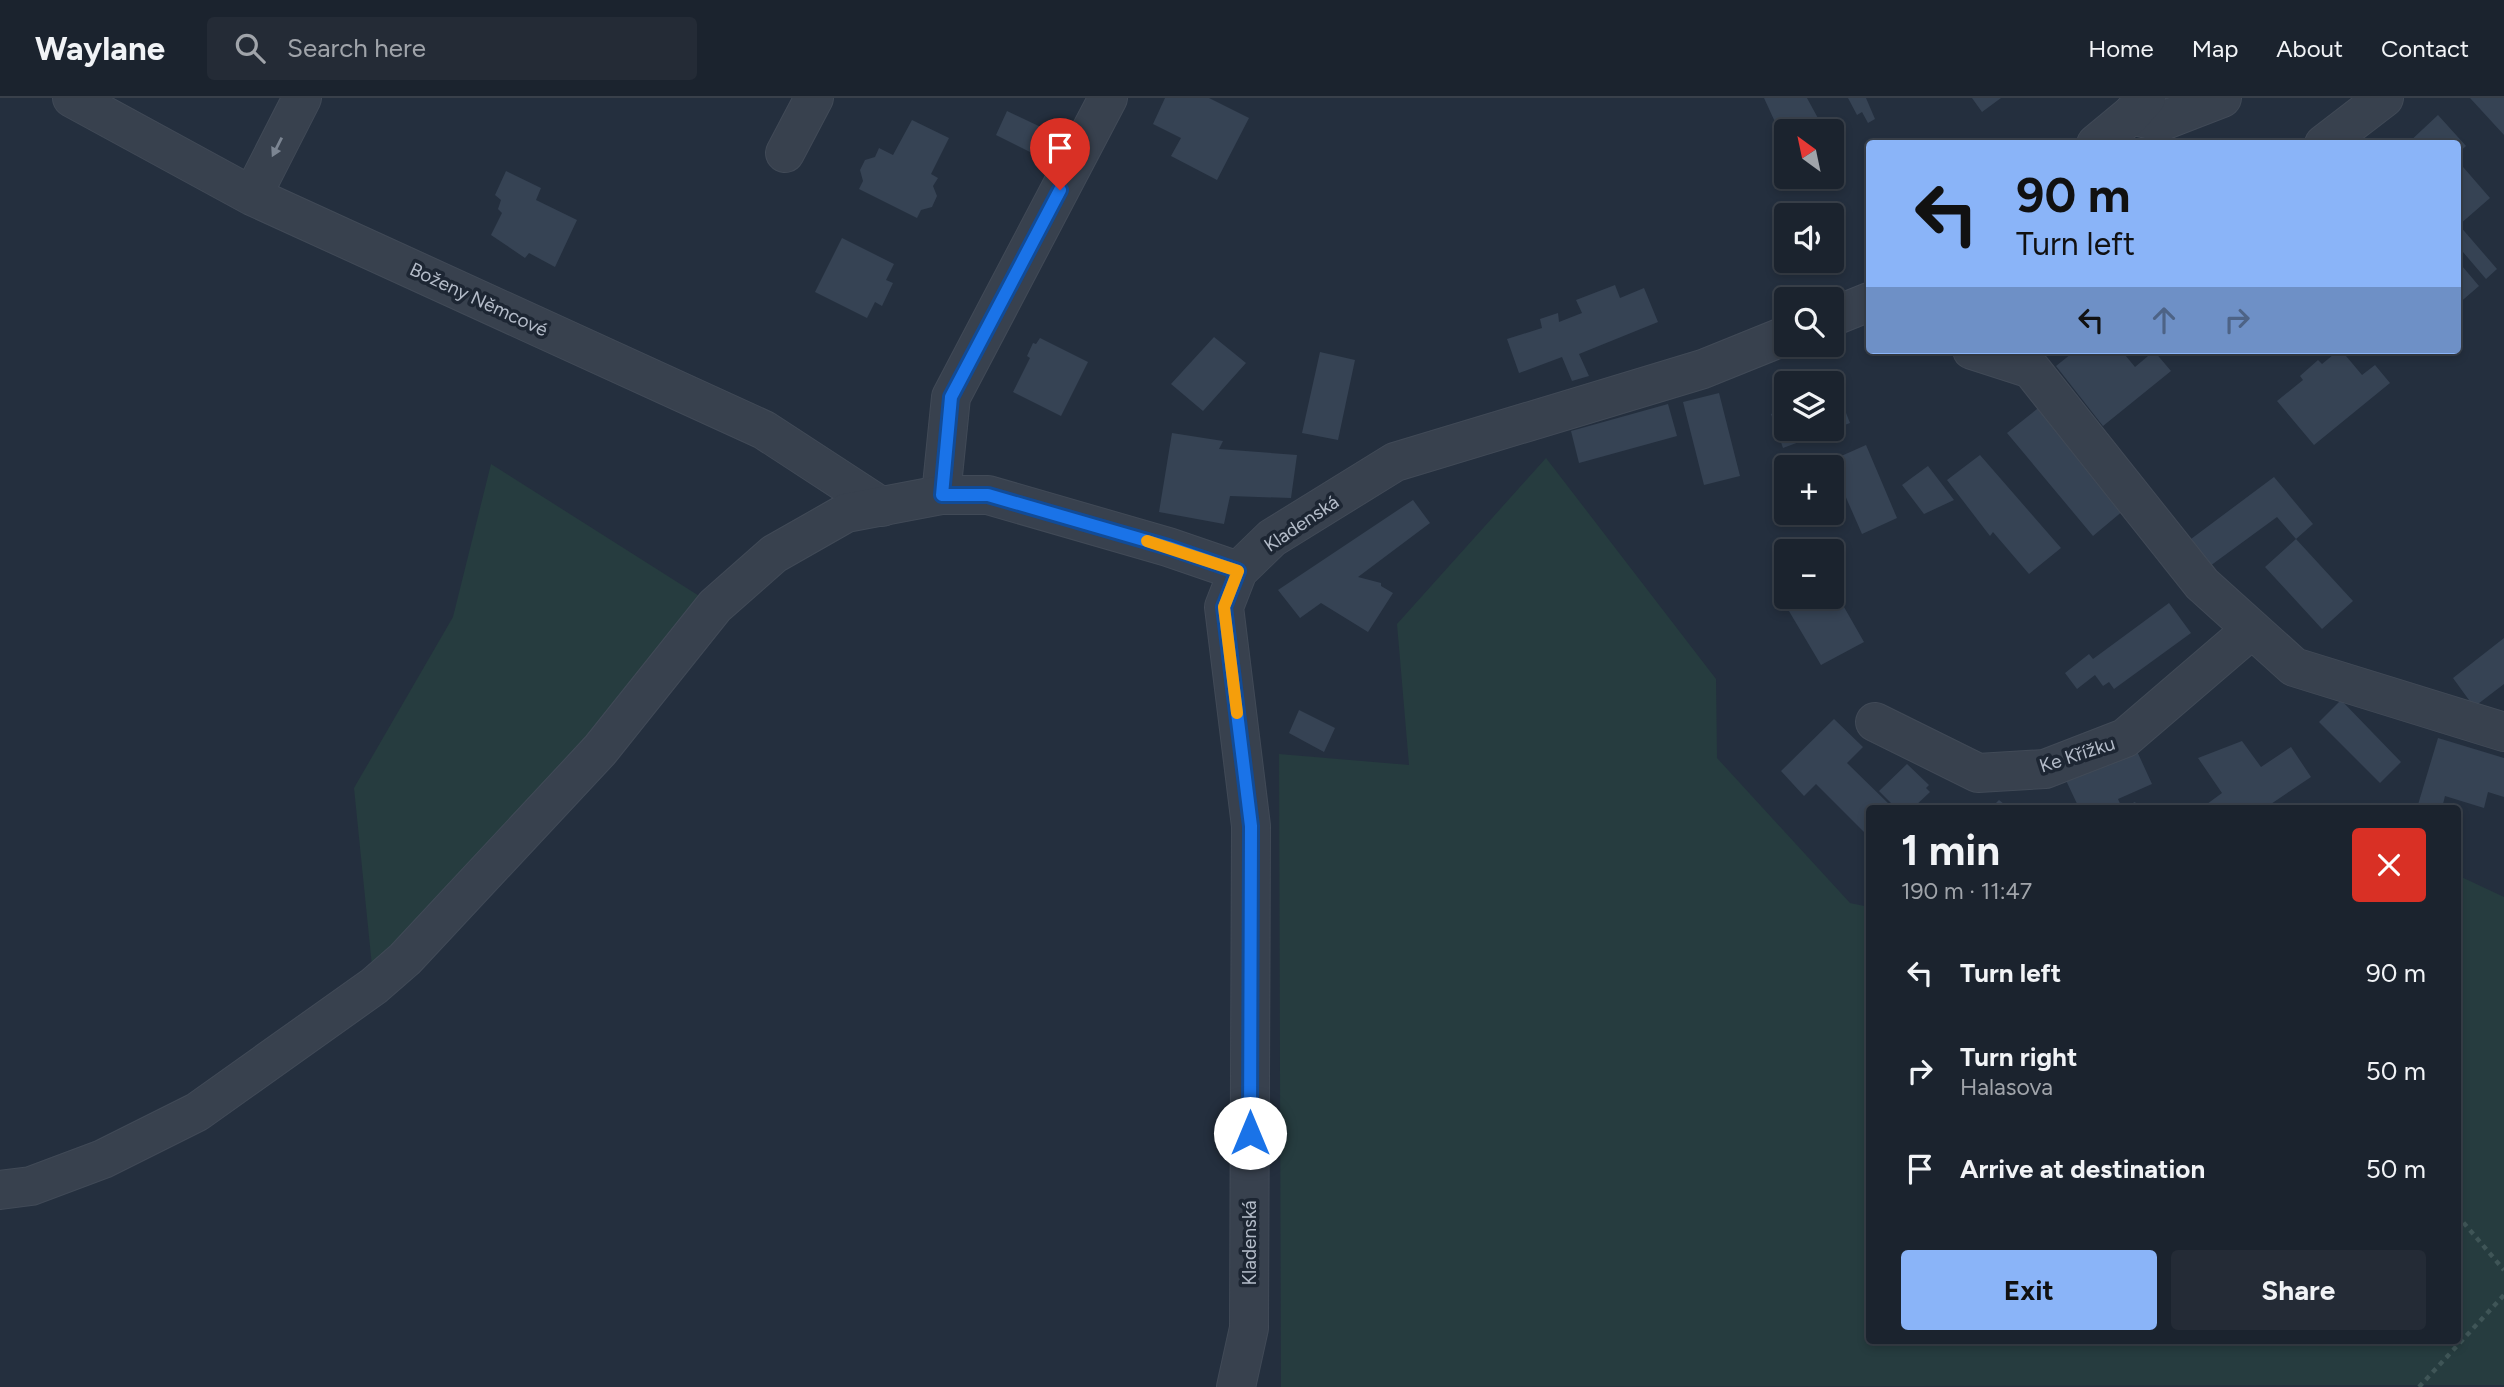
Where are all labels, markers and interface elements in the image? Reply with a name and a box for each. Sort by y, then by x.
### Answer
search box [207,17,697,80]
text: Waylane [35,29,165,68]
icon: search [231,29,269,67]
text: Search here [287,32,426,64]
text: Home [2088,34,2154,63]
text: Map [2192,34,2238,63]
text: About [2276,34,2343,63]
text: Contact [2381,34,2469,63]
pin [1030,118,1090,190]
north arrow [1774,119,1844,189]
map controls [1774,119,1844,609]
icon: arrive [1041,129,1079,167]
one-way arrow [272,137,283,157]
text: 90 m [2016,165,2131,224]
icon: left [1901,168,1992,259]
button: sound [1774,203,1844,273]
text: Turn left [2016,225,2135,263]
street label: Boženy Němcové [406,257,552,342]
button: search [1774,287,1844,357]
icon: left [2072,301,2110,339]
icon: ahead [2145,301,2183,339]
icon: right [2218,301,2256,339]
button: layers [1774,371,1844,441]
button: + [1774,455,1844,525]
street label: Kladenská [1260,490,1343,557]
button: − [1774,539,1844,609]
street label: Ke Křížku [2036,731,2118,777]
text: 1 min [1901,825,2000,876]
button: close [2352,828,2426,902]
text: 190 m · 11:47 [1901,877,2032,905]
icon: left [1901,954,1939,992]
text: Turn left [1960,957,2061,989]
text: 90 m [2366,957,2426,989]
text: Turn right [1960,1041,2077,1073]
icon: right [1901,1052,1939,1090]
text: 50 m [2366,1055,2426,1087]
text: Halasova [1960,1073,2053,1101]
position arrow [1213,1096,1287,1170]
icon: arrive [1901,1150,1939,1188]
text: Arrive at destination [1960,1153,2205,1185]
text: 50 m [2366,1153,2426,1185]
street label: Kladenská [1238,1200,1261,1286]
button: Exit [1901,1250,2157,1330]
button: Share [2171,1250,2426,1330]

